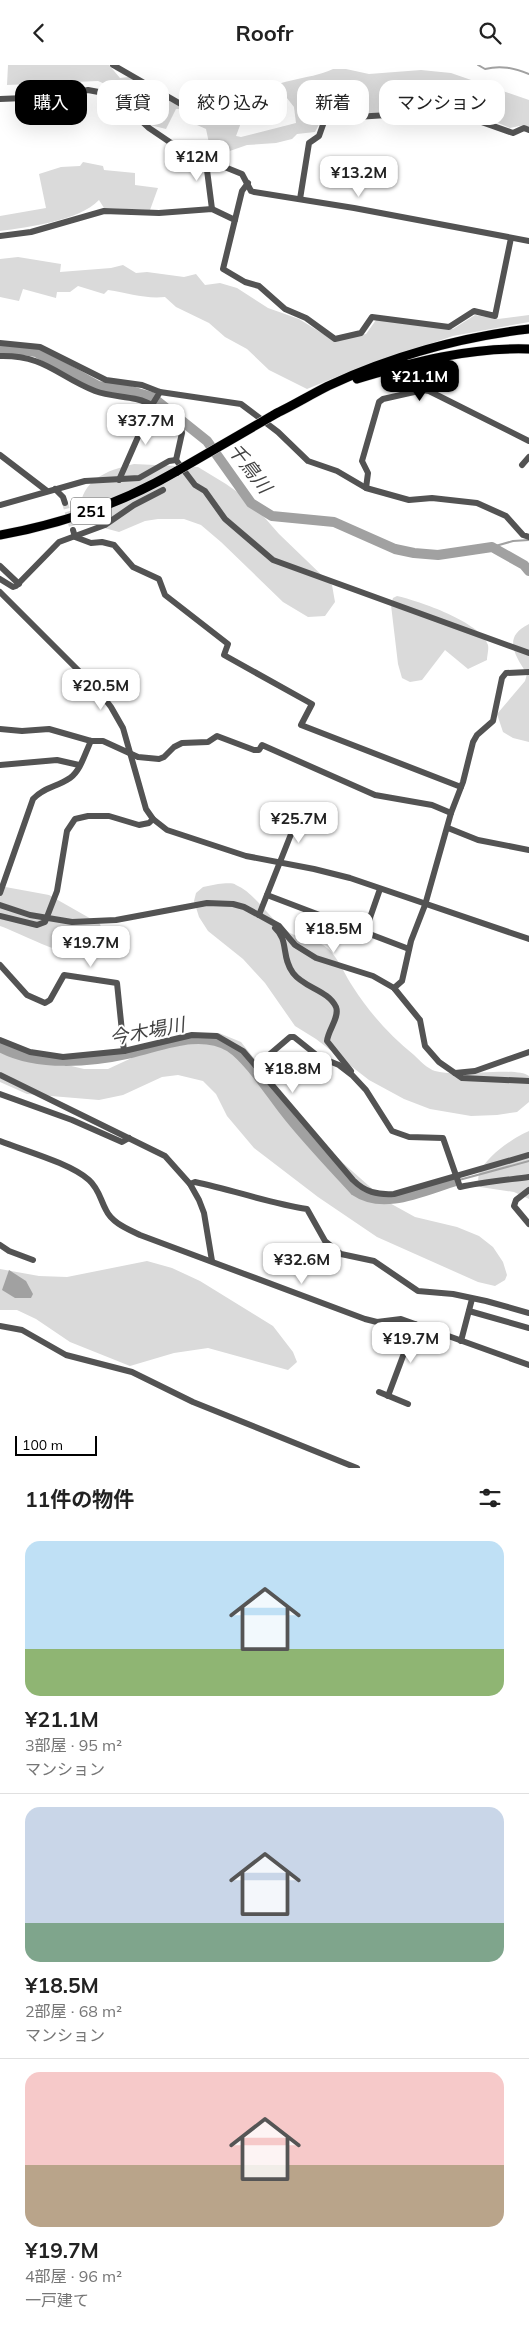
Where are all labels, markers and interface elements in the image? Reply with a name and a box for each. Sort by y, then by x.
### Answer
icon: back [25,19,53,47]
text: Roofr [236,19,293,47]
icon: search [476,19,504,47]
chip: 購入 [15,80,87,125]
chip: 賃貸 [97,80,169,125]
chip: 絞り込み [179,80,287,125]
chip: 新着 [297,80,369,125]
chip: マンション [379,80,505,125]
pin: ¥12M [167,139,227,182]
text: ¥12M [176,146,218,166]
pin: ¥13.2M [318,155,400,198]
text: ¥13.2M [331,162,387,182]
pin: ¥21.1M [379,359,461,402]
text: ¥21.1M [392,366,448,386]
pin: ¥37.7M [105,403,187,446]
text: ¥37.7M [118,410,174,430]
water label: 千鳥川 [223,438,278,499]
road number: 251 [71,497,111,525]
pin: ¥20.5M [60,669,142,711]
text: ¥20.5M [73,675,129,695]
pin: ¥25.7M [258,801,340,844]
text: ¥25.7M [271,808,327,828]
pin: ¥18.5M [293,911,375,954]
text: ¥18.5M [306,918,362,938]
pin: ¥19.7M [50,925,132,968]
text: ¥19.7M [63,932,119,952]
water label: 今木場川 [107,1012,189,1050]
pin: ¥18.8M [252,1051,334,1094]
text: ¥18.8M [265,1058,321,1078]
pin: ¥32.6M [261,1243,343,1285]
text: ¥32.6M [274,1249,330,1269]
pin: ¥19.7M [370,1321,452,1364]
text: ¥19.7M [383,1328,439,1348]
scale bar [15,1433,98,1456]
text: 100 m [22,1436,63,1454]
icon: filters [476,1484,504,1512]
text: 11件の物件 [25,1486,134,1512]
icon: home [220,1574,310,1664]
text: ¥21.1M [25,1706,99,1732]
text: 3部屋 · 95 m² [25,1735,122,1755]
text: マンション [25,1759,105,1779]
icon: home [220,1839,310,1929]
text: ¥18.5M [25,1972,99,1998]
text: 2部屋 · 68 m² [25,2001,122,2021]
text: マンション [25,2025,105,2045]
icon: home [220,2104,310,2194]
text: ¥19.7M [25,2237,99,2263]
text: 4部屋 · 96 m² [25,2266,122,2286]
text: 一戸建て [25,2290,89,2310]

